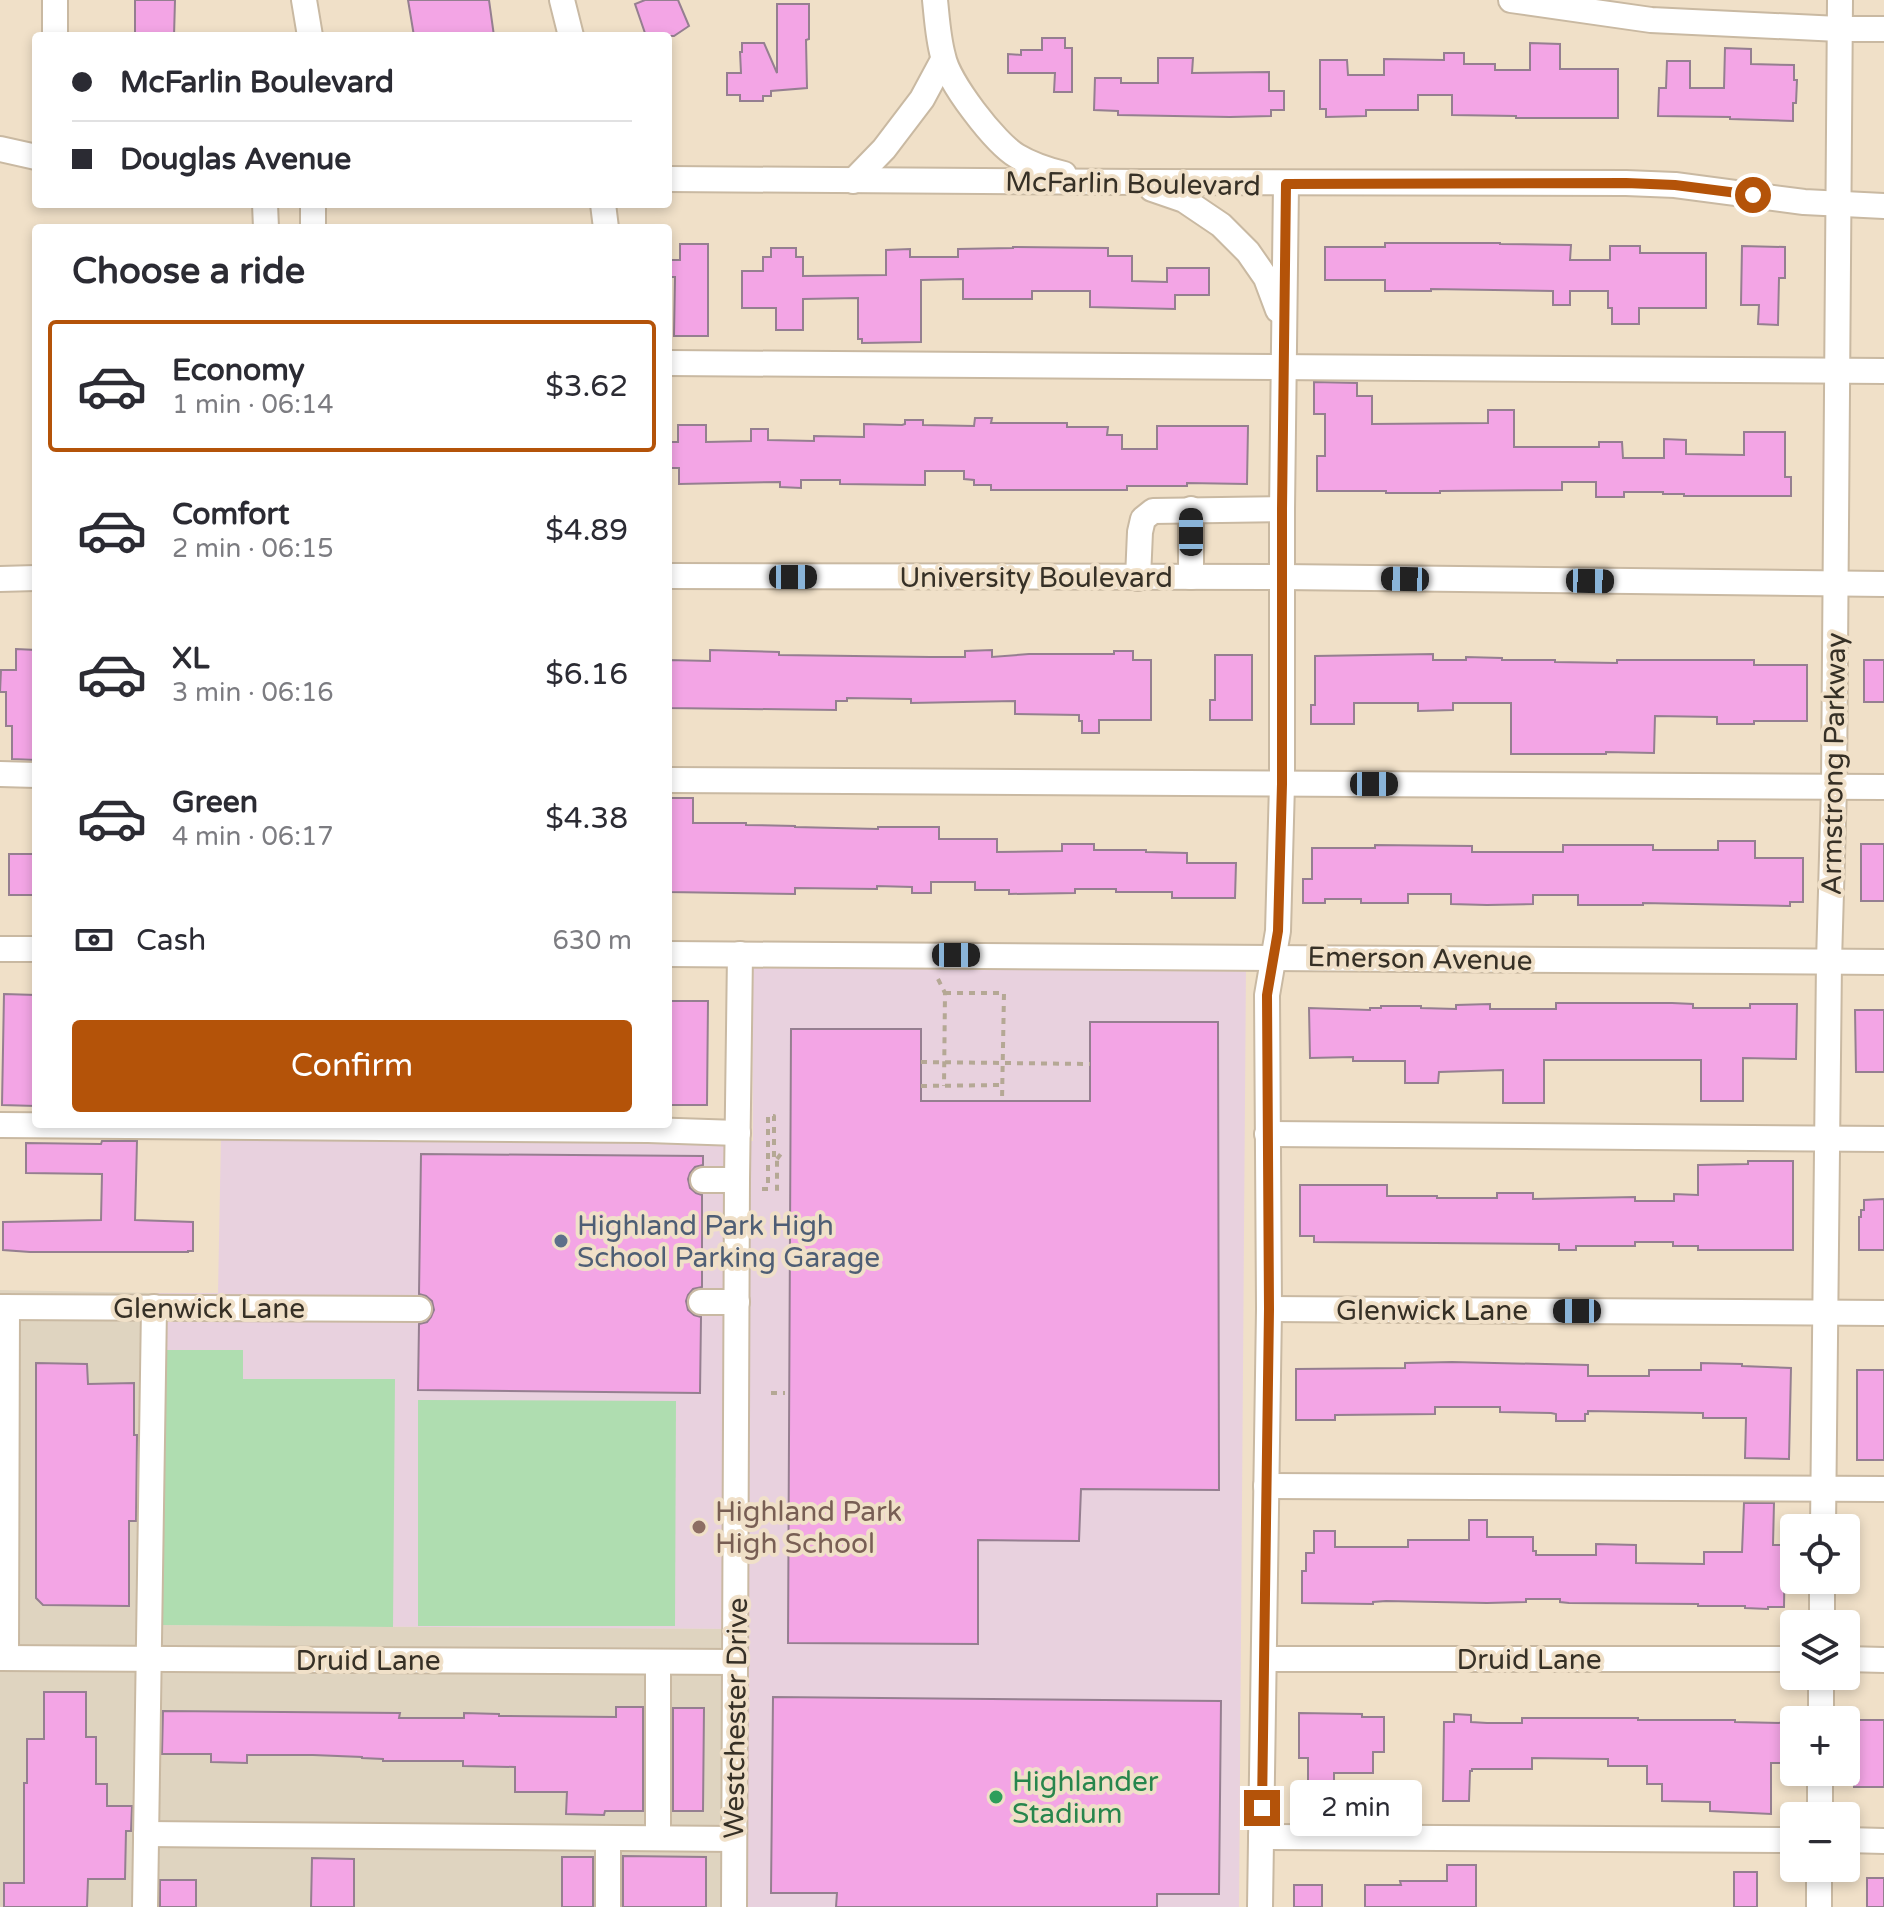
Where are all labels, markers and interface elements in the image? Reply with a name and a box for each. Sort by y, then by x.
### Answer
text: McFarlin Boulevard [120,64,394,101]
text: Douglas Avenue [120,141,351,178]
street label: McFarlin Boulevard [1005,165,1261,203]
route start [1735,177,1771,213]
text: Choose a ride [72,250,305,293]
icon: car [76,350,148,422]
text: Economy [172,352,305,389]
text: $3.62 [545,368,628,405]
text: 1 min · 06:14 [172,389,334,420]
icon: car [76,494,148,566]
text: Comfort [172,496,290,533]
car [1179,508,1203,556]
text: $4.89 [545,512,628,549]
text: 2 min · 06:15 [172,533,334,564]
street label: University Boulevard [899,561,1173,595]
car [769,565,817,589]
car [1381,567,1429,591]
car [1566,569,1614,593]
street label: Armstrong Parkway [1815,632,1853,896]
icon: car [76,638,148,710]
text: XL [172,640,209,677]
text: $6.16 [545,656,628,693]
text: 3 min · 06:16 [172,677,334,708]
car [1350,772,1398,796]
icon: car [76,782,148,854]
text: Green [172,784,258,821]
text: $4.38 [545,800,628,837]
text: 4 min · 06:17 [172,821,334,852]
icon: cash [72,918,116,962]
text: Cash [136,922,206,959]
text: 630 m [552,925,632,956]
street label: Emerson Avenue [1307,940,1533,978]
car [932,943,980,967]
button: Confirm [72,1020,632,1112]
place label: Highland Park High School Parking Garage [577,1209,880,1275]
marker: Highland Park High School Parking Garage [552,1232,570,1250]
street label: Glenwick Lane [113,1292,305,1326]
street label: Glenwick Lane [1336,1294,1528,1328]
car [1553,1299,1601,1323]
place label: Highland Park High School [715,1495,902,1561]
map controls [1780,1514,1860,1882]
button: locate [1780,1514,1860,1594]
marker: Highland Park High School [690,1518,708,1536]
street label: Westchester Drive [717,1597,755,1839]
button: layers [1780,1610,1860,1690]
street label: Druid Lane [1456,1643,1602,1677]
street label: Druid Lane [295,1644,441,1678]
button: + [1780,1706,1860,1786]
place label: Highlander Stadium [1012,1765,1159,1831]
callout: 2 min [1290,1780,1422,1836]
marker: Highlander Stadium [987,1788,1005,1806]
route end [1244,1790,1280,1826]
text: 2 min [1321,1792,1391,1823]
button: − [1780,1802,1860,1882]

